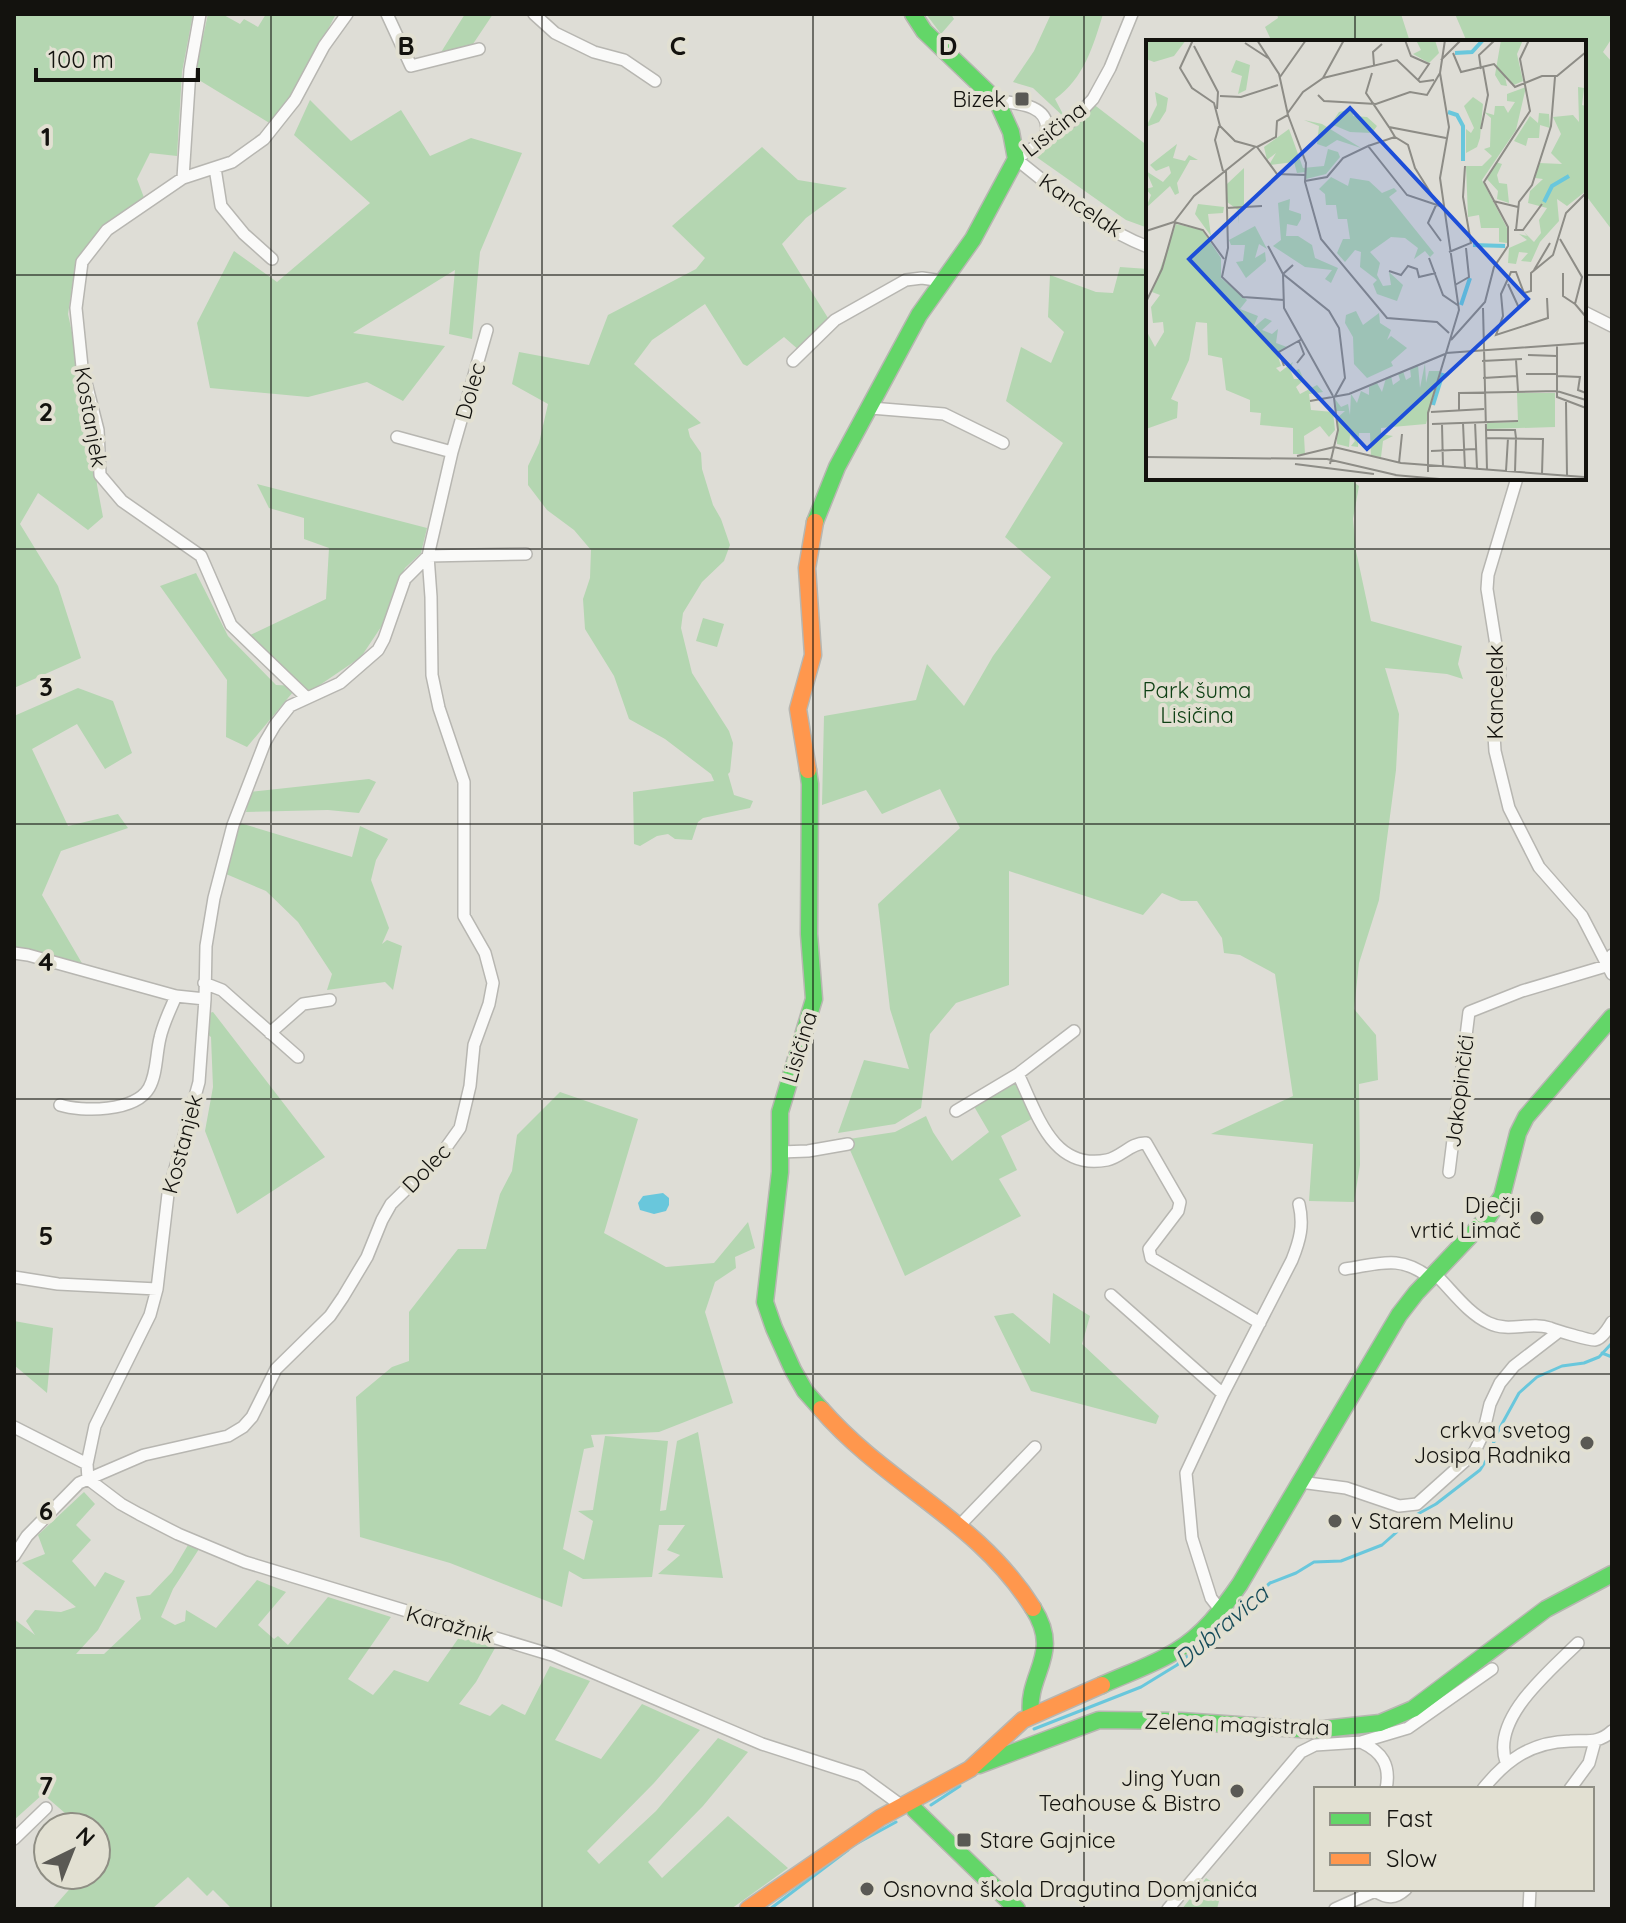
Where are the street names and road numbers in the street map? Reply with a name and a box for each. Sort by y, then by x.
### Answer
street label: Lisičina [1016,95,1092,163]
street label: Kancelak [1034,167,1128,243]
street label: Dolec [449,359,491,423]
street label: Kostanjek [68,365,114,469]
street label: Kancelak [1481,645,1509,739]
street label: Lisičina [775,1008,823,1086]
street label: Jakopinčići [1438,1033,1480,1149]
street label: Kostanjek [155,1091,209,1197]
street label: Dolec [396,1137,456,1199]
street label: Karažnik [403,1599,497,1649]
street label: Zelena magistrala [1144,1707,1330,1741]

